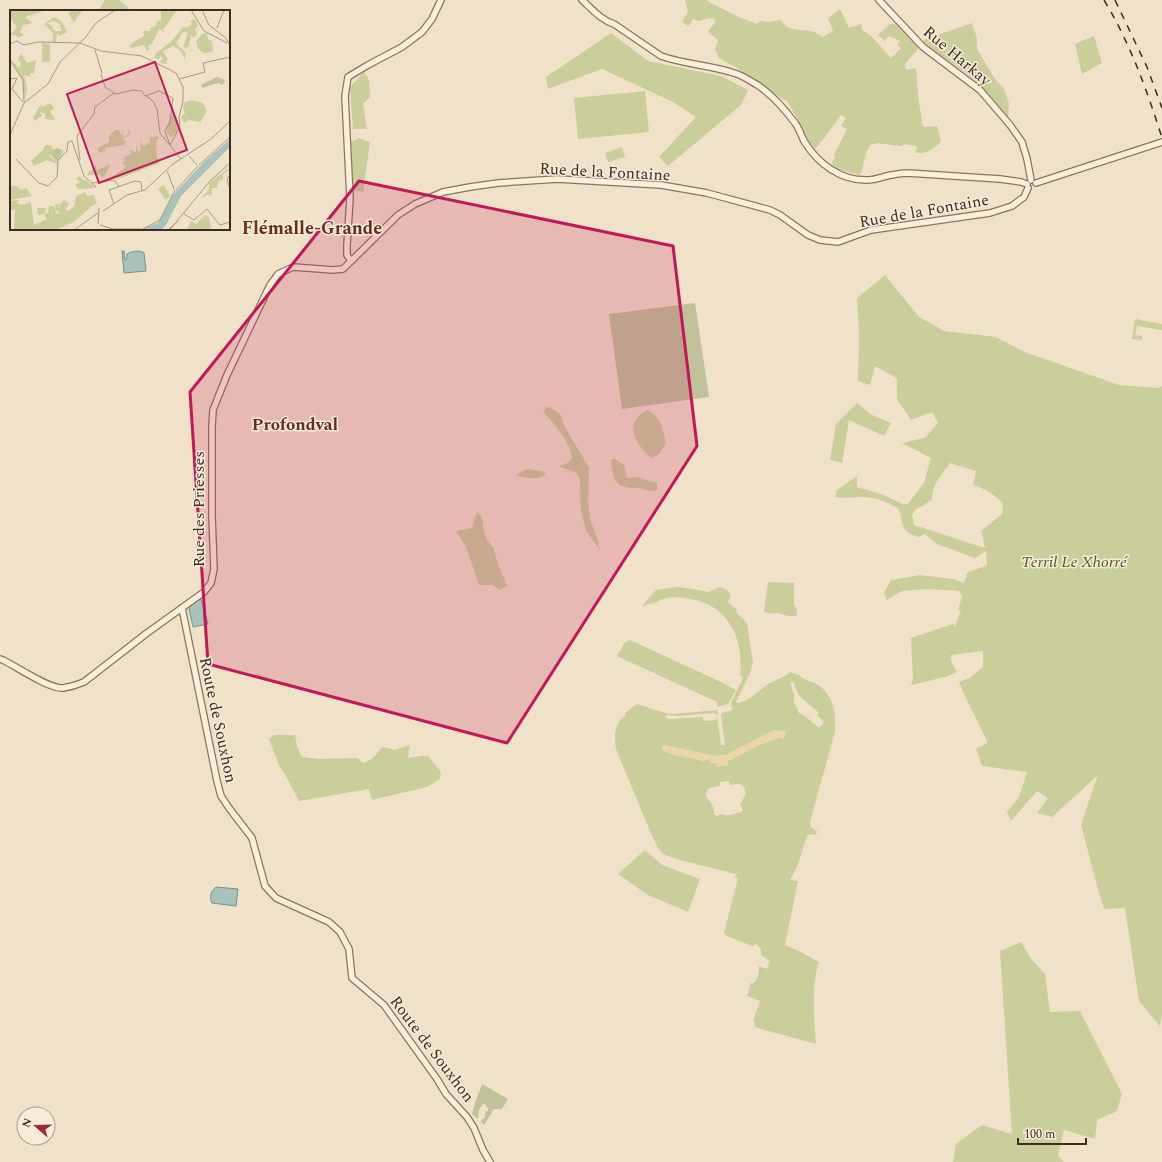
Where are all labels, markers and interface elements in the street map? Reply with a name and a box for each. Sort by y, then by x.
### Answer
inset map [10,10,230,230]
street label: Rue Harkay [918,20,997,93]
street label: Rue de la Fontaine [539,157,671,187]
street label: Rue de la Fontaine [857,188,991,234]
district label: Flémalle-Grande [242,215,382,242]
district label: Profondval [252,412,339,438]
street label: Rue des Priesses [187,451,211,567]
park label: Terril Le Xhorré [1021,550,1129,574]
street label: Route de Souxhon [193,655,243,785]
street label: Route de Souxhon [384,991,480,1107]
north arrow [16,1106,56,1146]
text: N [18,1116,37,1130]
scale bar [1018,1120,1086,1146]
text: 100 m [1024,1125,1055,1144]

